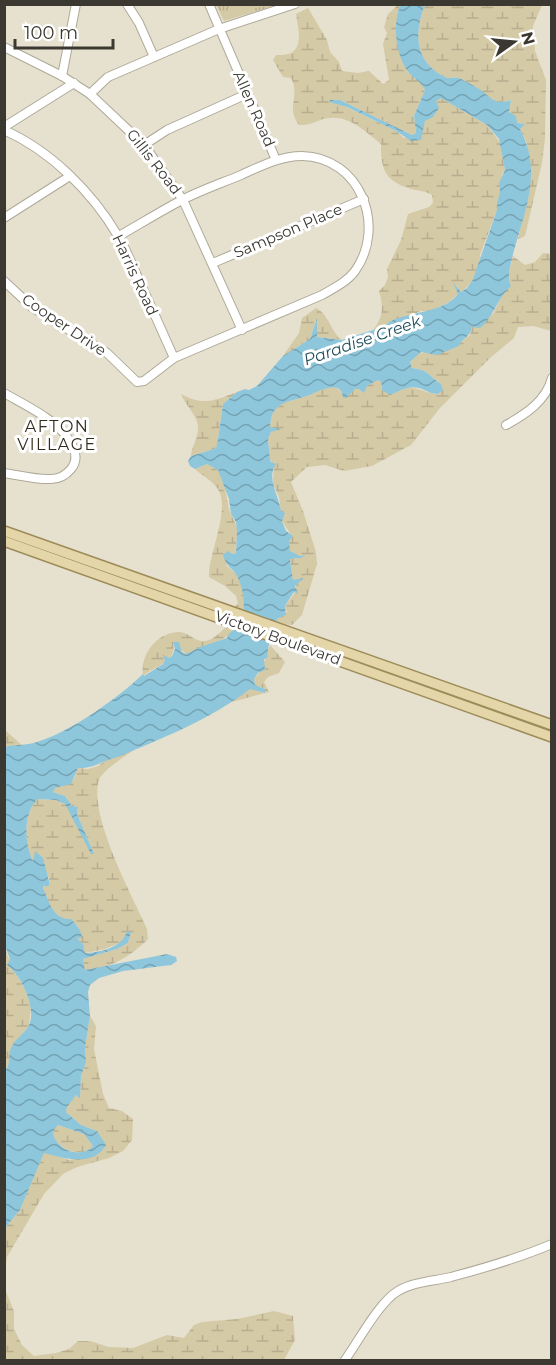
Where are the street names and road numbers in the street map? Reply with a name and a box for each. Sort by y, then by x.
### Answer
street label: Allen Road [229,68,280,150]
street label: Gillis Road [123,125,186,198]
street label: Sampson Place [231,199,345,262]
street label: Harris Road [108,231,163,318]
street label: Cooper Drive [19,289,110,360]
street label: Victory Boulevard [213,606,344,669]

